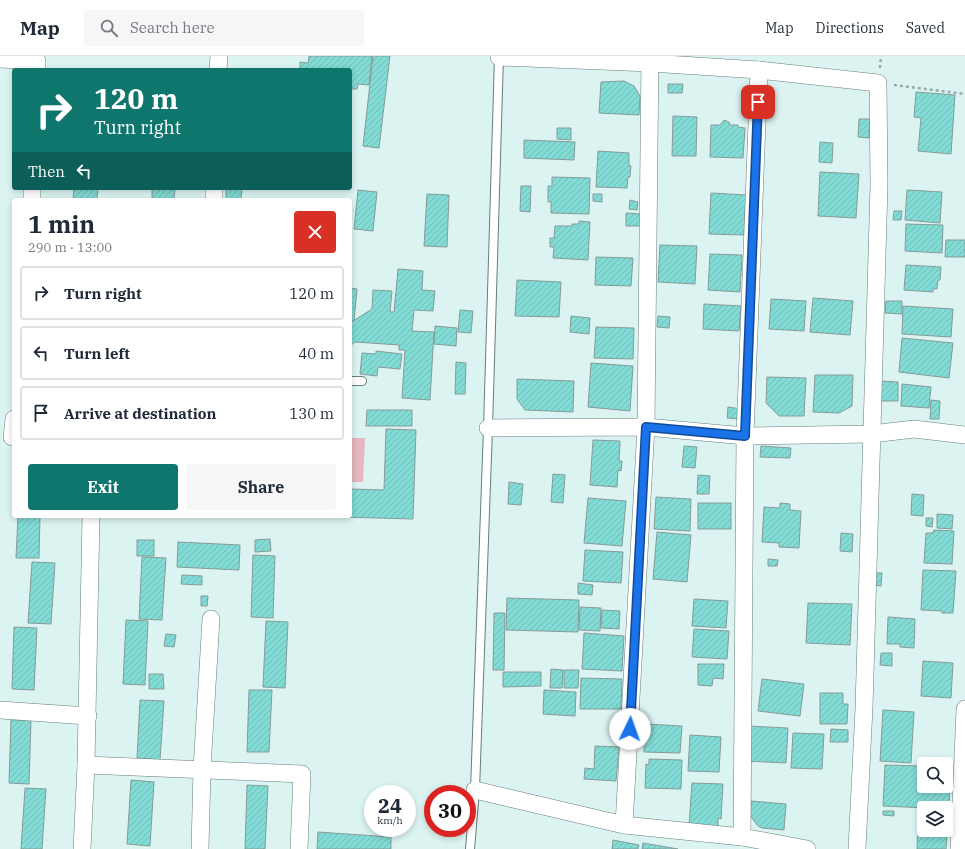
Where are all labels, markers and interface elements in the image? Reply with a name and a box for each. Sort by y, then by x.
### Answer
search box [84,10,364,46]
text: Map [20,16,60,40]
icon: search [98,17,120,39]
text: Search here [130,18,214,37]
text: Map [765,19,794,37]
text: Directions [816,19,884,37]
text: Saved [906,19,945,37]
text: 120 m [94,80,178,117]
icon: right [28,84,80,136]
pin [741,85,775,119]
icon: arrive [747,91,769,113]
text: Turn right [94,116,181,139]
icon: left [73,160,95,182]
text: Then [28,162,65,181]
text: 1 min [28,208,95,240]
button: close [294,211,336,253]
text: 290 m · 13:00 [28,239,112,256]
icon: right [30,282,52,304]
text: Turn right [64,284,142,303]
text: 120 m [289,284,334,303]
icon: left [30,342,52,364]
text: Turn left [64,344,130,363]
text: 40 m [298,344,334,363]
icon: arrive [30,402,52,424]
text: Arrive at destination [64,404,216,423]
text: 130 m [289,404,334,423]
button: Exit [28,464,178,510]
button: Share [186,464,336,510]
position arrow [609,708,651,750]
map controls [917,757,953,837]
button: search [917,757,953,793]
speed limit sign: 30 [424,785,476,837]
text: 24 [378,792,402,819]
button: layers [917,801,953,837]
text: km/h [377,814,403,827]

